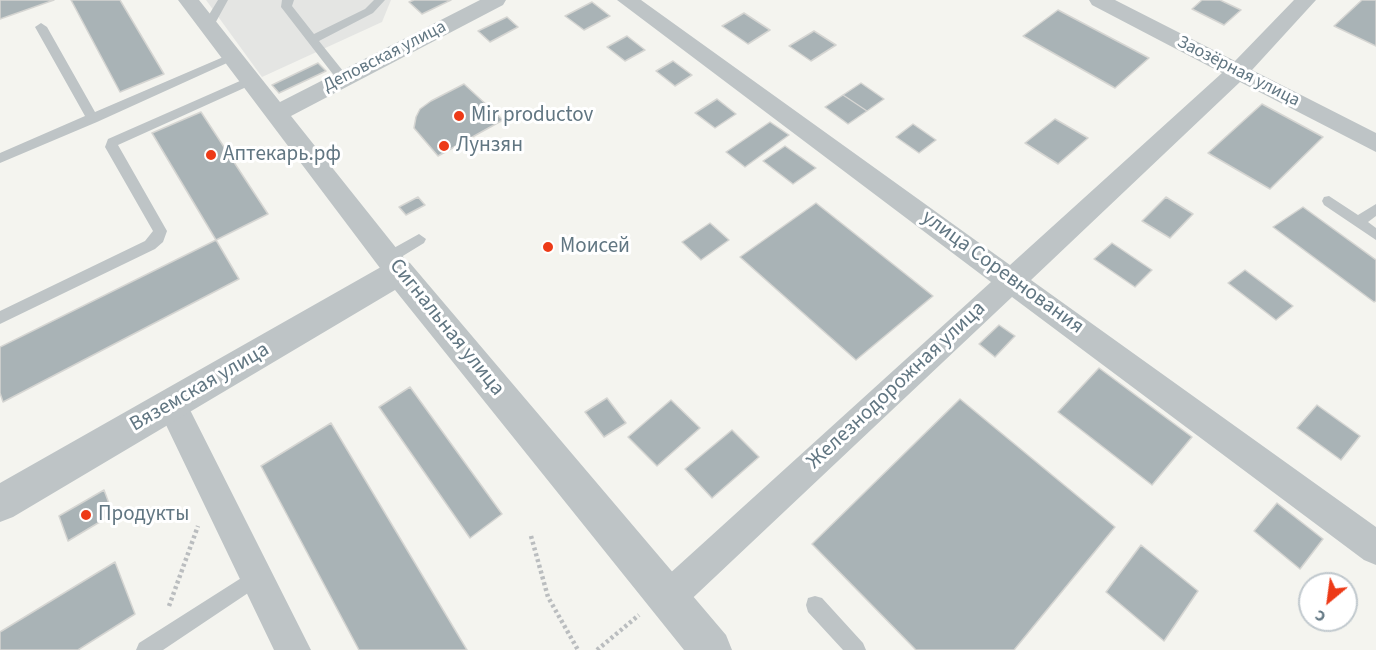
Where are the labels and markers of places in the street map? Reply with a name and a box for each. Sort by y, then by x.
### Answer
place label: Mir productov [471,103,593,129]
marker: Mir productov [452,109,466,123]
place label: Лунзян [456,133,523,159]
marker: Лунзян [437,139,451,153]
place label: Аптекарь.рф [223,142,341,168]
marker: Аптекарь.рф [204,148,218,162]
place label: Моисей [560,234,630,260]
marker: Моисей [541,240,555,254]
place label: Продукты [98,502,189,528]
marker: Продукты [79,508,93,522]

